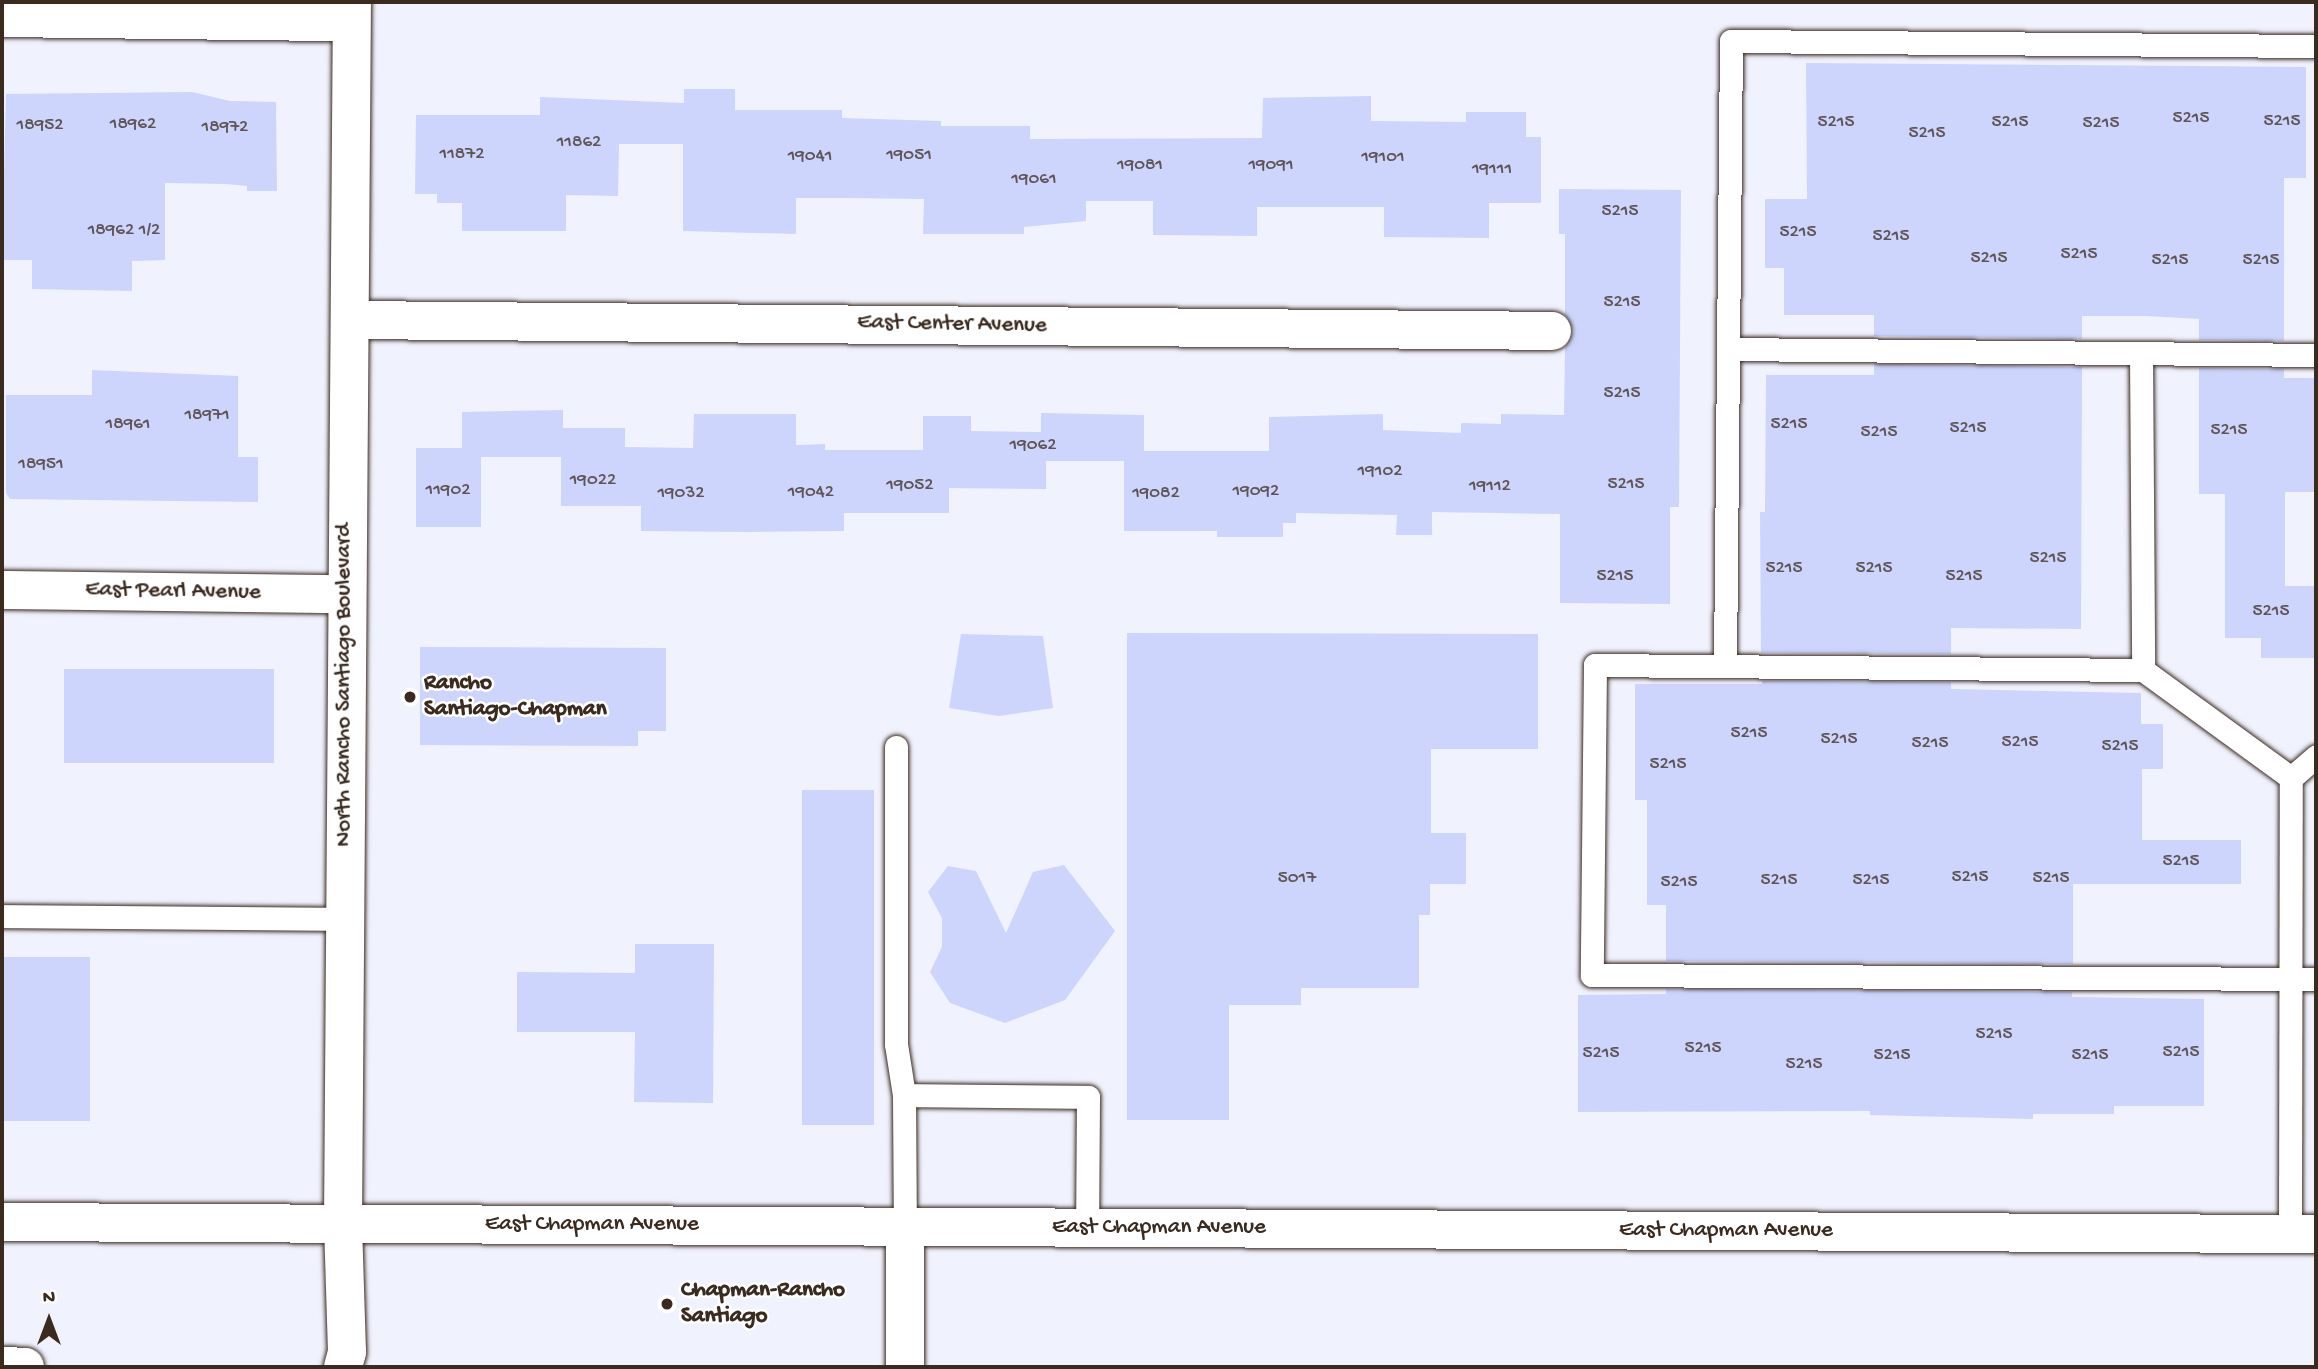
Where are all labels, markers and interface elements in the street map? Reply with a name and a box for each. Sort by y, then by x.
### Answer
house number: 5215 [2173,108,2209,130]
house number: 5215 [2264,111,2300,133]
house number: 5215 [1818,112,1854,134]
house number: 5215 [1992,112,2028,134]
house number: 5215 [2083,113,2119,135]
house number: 18962 [110,114,156,136]
house number: 18952 [17,115,63,137]
house number: 18972 [202,117,248,139]
house number: 5215 [1909,123,1945,145]
house number: 11862 [557,132,601,154]
house number: 11872 [440,144,484,166]
house number: 19051 [886,145,932,167]
house number: 19041 [788,146,832,168]
house number: 19101 [1361,147,1405,169]
house number: 19081 [1117,155,1163,177]
house number: 19091 [1248,155,1294,177]
house number: 19111 [1472,159,1512,181]
house number: 19061 [1011,169,1057,191]
house number: 5215 [1602,201,1638,223]
house number: 18962 1/2 [88,220,160,242]
house number: 5215 [1780,222,1816,244]
house number: 5215 [1873,226,1909,248]
house number: 5215 [2061,244,2097,266]
house number: 5215 [1971,248,2007,270]
house number: 5215 [2152,250,2188,272]
house number: 5215 [2243,250,2279,272]
house number: 5215 [1604,292,1640,314]
street label: East Center Avenue [857,310,1047,340]
house number: 5215 [1604,383,1640,405]
house number: 18971 [184,405,230,427]
house number: 18961 [106,414,150,436]
house number: 5215 [1771,414,1807,436]
house number: 5215 [1950,418,1986,440]
house number: 5215 [2211,420,2247,442]
house number: 5215 [1861,422,1897,444]
house number: 19062 [1010,435,1056,457]
house number: 18951 [18,454,64,476]
house number: 19102 [1358,461,1402,483]
house number: 19022 [570,470,616,492]
house number: 5215 [1608,474,1644,496]
house number: 19052 [886,475,934,497]
house number: 19112 [1469,476,1511,498]
house number: 11902 [426,480,470,502]
house number: 19092 [1233,481,1279,503]
house number: 19042 [788,482,834,504]
house number: 19032 [657,483,705,505]
house number: 19082 [1132,483,1180,505]
street label: North Rancho Santiago Boulevard [331,523,359,847]
house number: 5215 [2030,548,2066,570]
house number: 5215 [1766,558,1802,580]
house number: 5215 [1856,558,1892,580]
house number: 5215 [1597,566,1633,588]
house number: 5215 [1946,566,1982,588]
street label: East Pearl Avenue [85,577,261,607]
house number: 5215 [2253,601,2289,623]
place label: Rancho Santiago-Chapman [424,670,607,724]
marker: Rancho Santiago-Chapman [402,689,418,705]
house number: 5215 [1731,723,1767,745]
house number: 5215 [1821,729,1857,751]
house number: 5215 [2002,732,2038,754]
house number: 5215 [1912,733,1948,755]
house number: 5215 [2102,736,2138,758]
house number: 5215 [1650,754,1686,776]
house number: 5215 [2163,851,2199,873]
house number: 5215 [1952,867,1988,889]
house number: 5017 [1278,868,1316,890]
house number: 5215 [2033,868,2069,890]
house number: 5215 [1761,870,1797,892]
house number: 5215 [1853,870,1889,892]
house number: 5215 [1661,872,1697,894]
house number: 5215 [1976,1024,2012,1046]
house number: 5215 [1685,1038,1721,1060]
house number: 5215 [2163,1042,2199,1064]
house number: 5215 [1583,1043,1619,1065]
house number: 5215 [1874,1045,1910,1067]
house number: 5215 [2072,1045,2108,1067]
house number: 5215 [1786,1054,1822,1076]
street label: East Chapman Avenue [485,1211,699,1239]
street label: East Chapman Avenue [1052,1214,1266,1242]
street label: East Chapman Avenue [1619,1217,1833,1245]
place label: Chapman-Rancho Santiago [681,1277,845,1331]
north arrow [14,1285,84,1355]
text: N [43,1287,55,1310]
marker: Chapman-Rancho Santiago [659,1296,675,1312]

